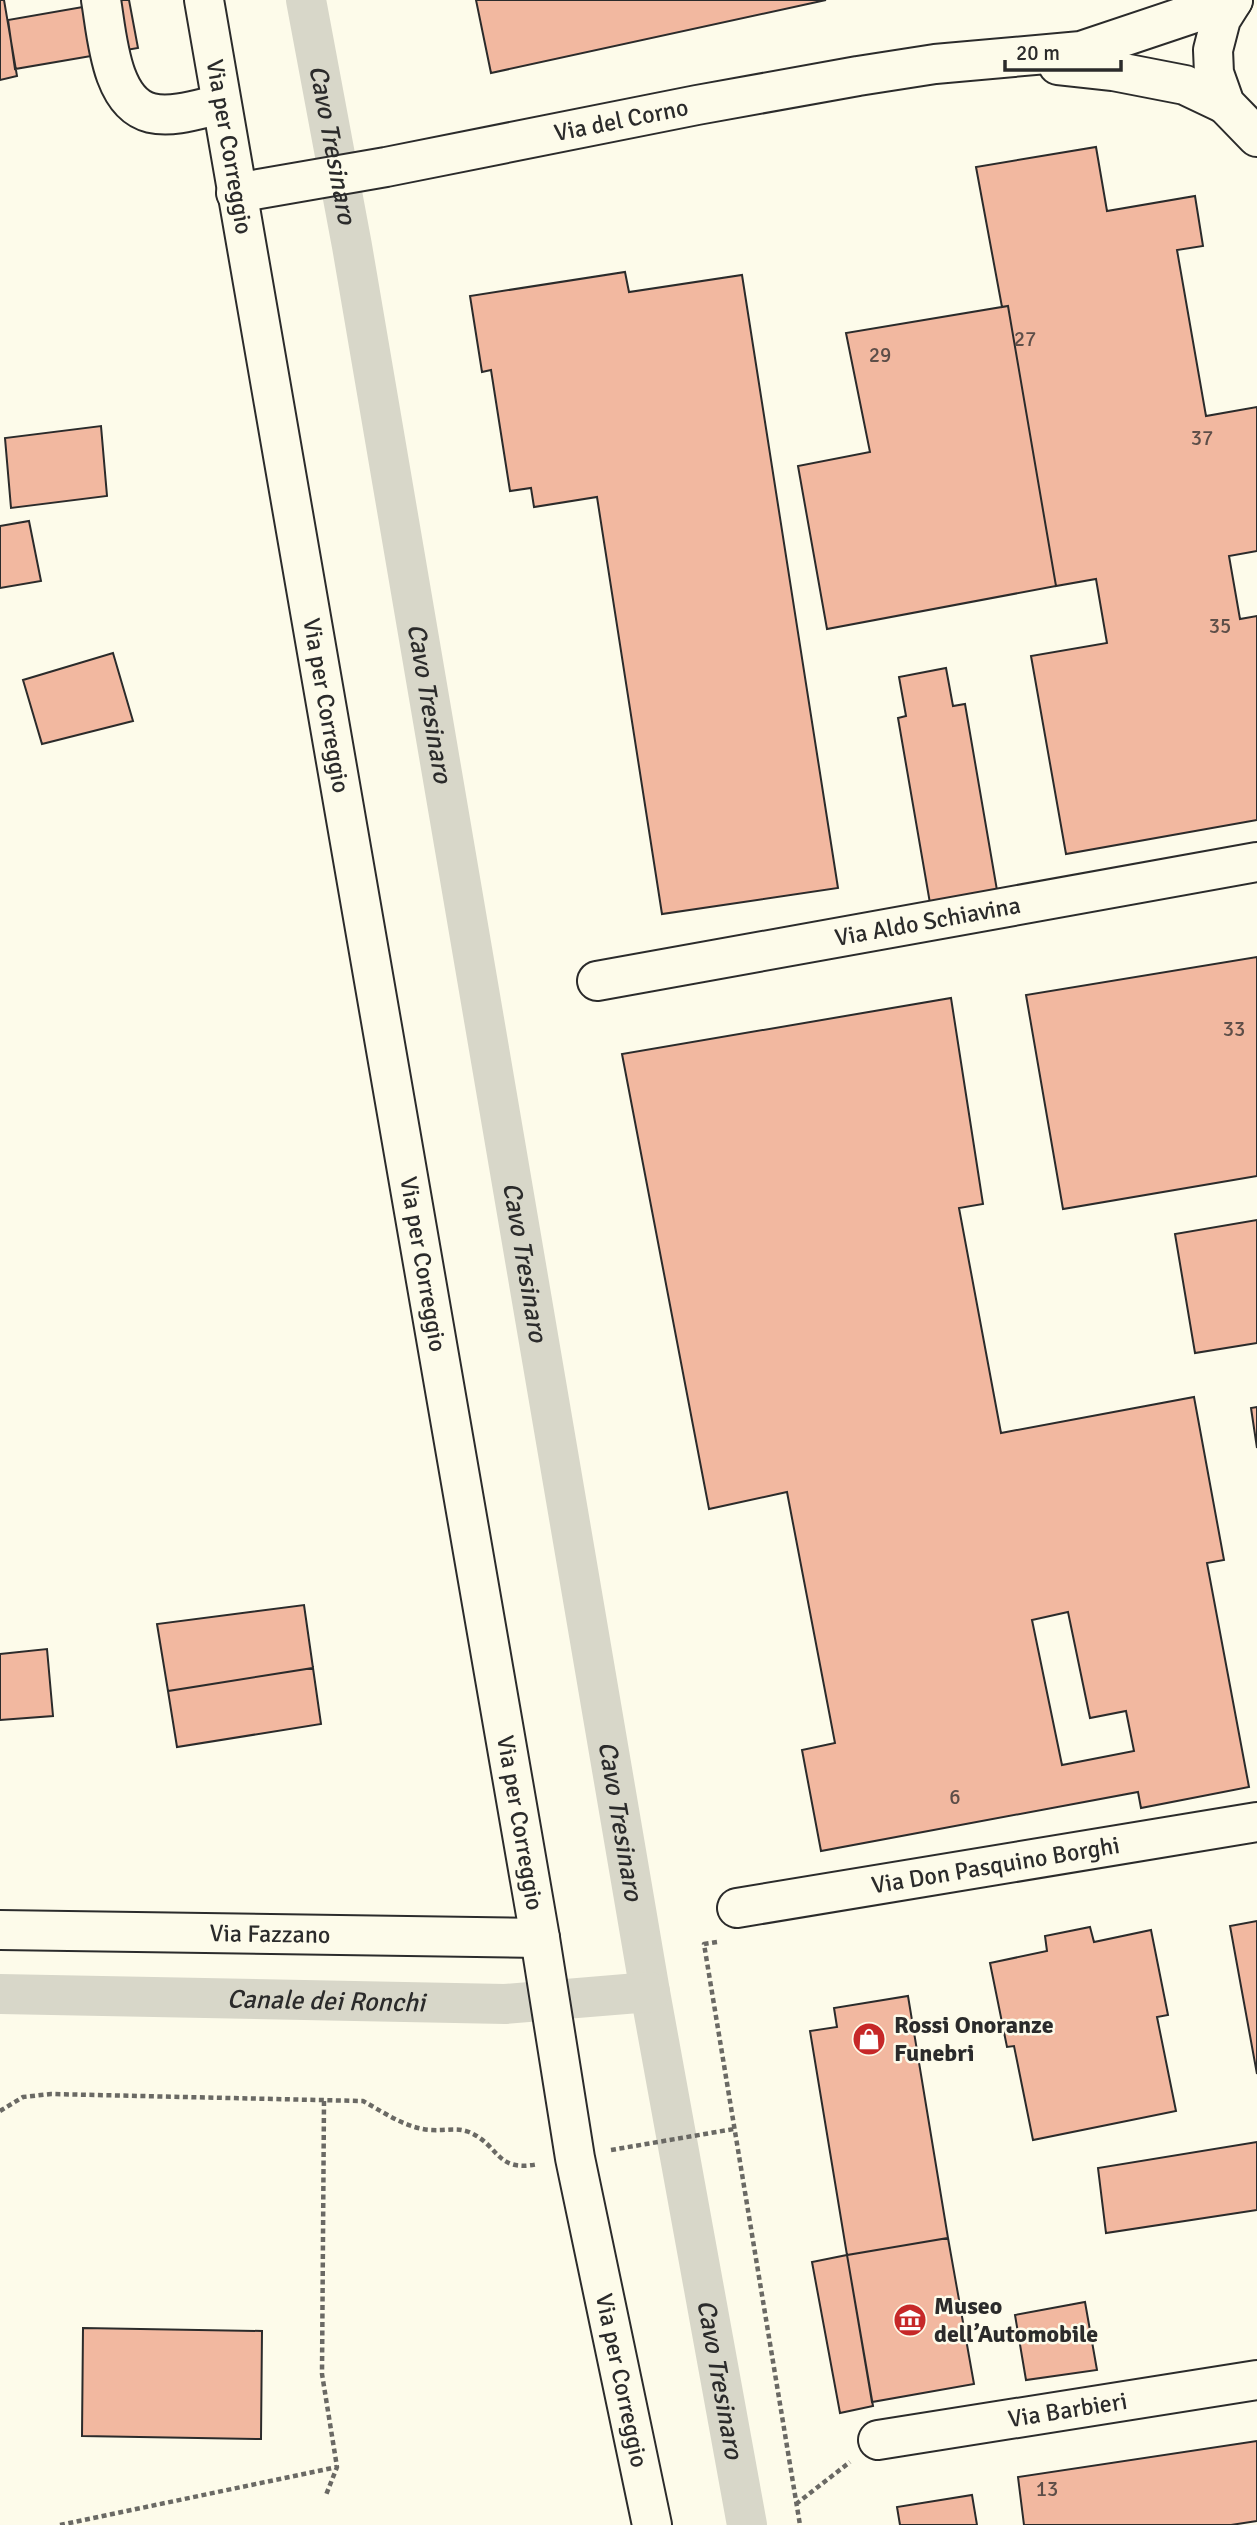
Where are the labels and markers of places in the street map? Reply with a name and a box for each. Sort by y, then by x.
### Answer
place label: Rossi Onoranze Funebri [894,2010,1054,2068]
shop icon: Rossi Onoranze Funebri [850,2020,888,2058]
place label: Museo dell’Automobile [934,2291,1098,2349]
museum icon: Museo dell’Automobile [891,2301,929,2339]

